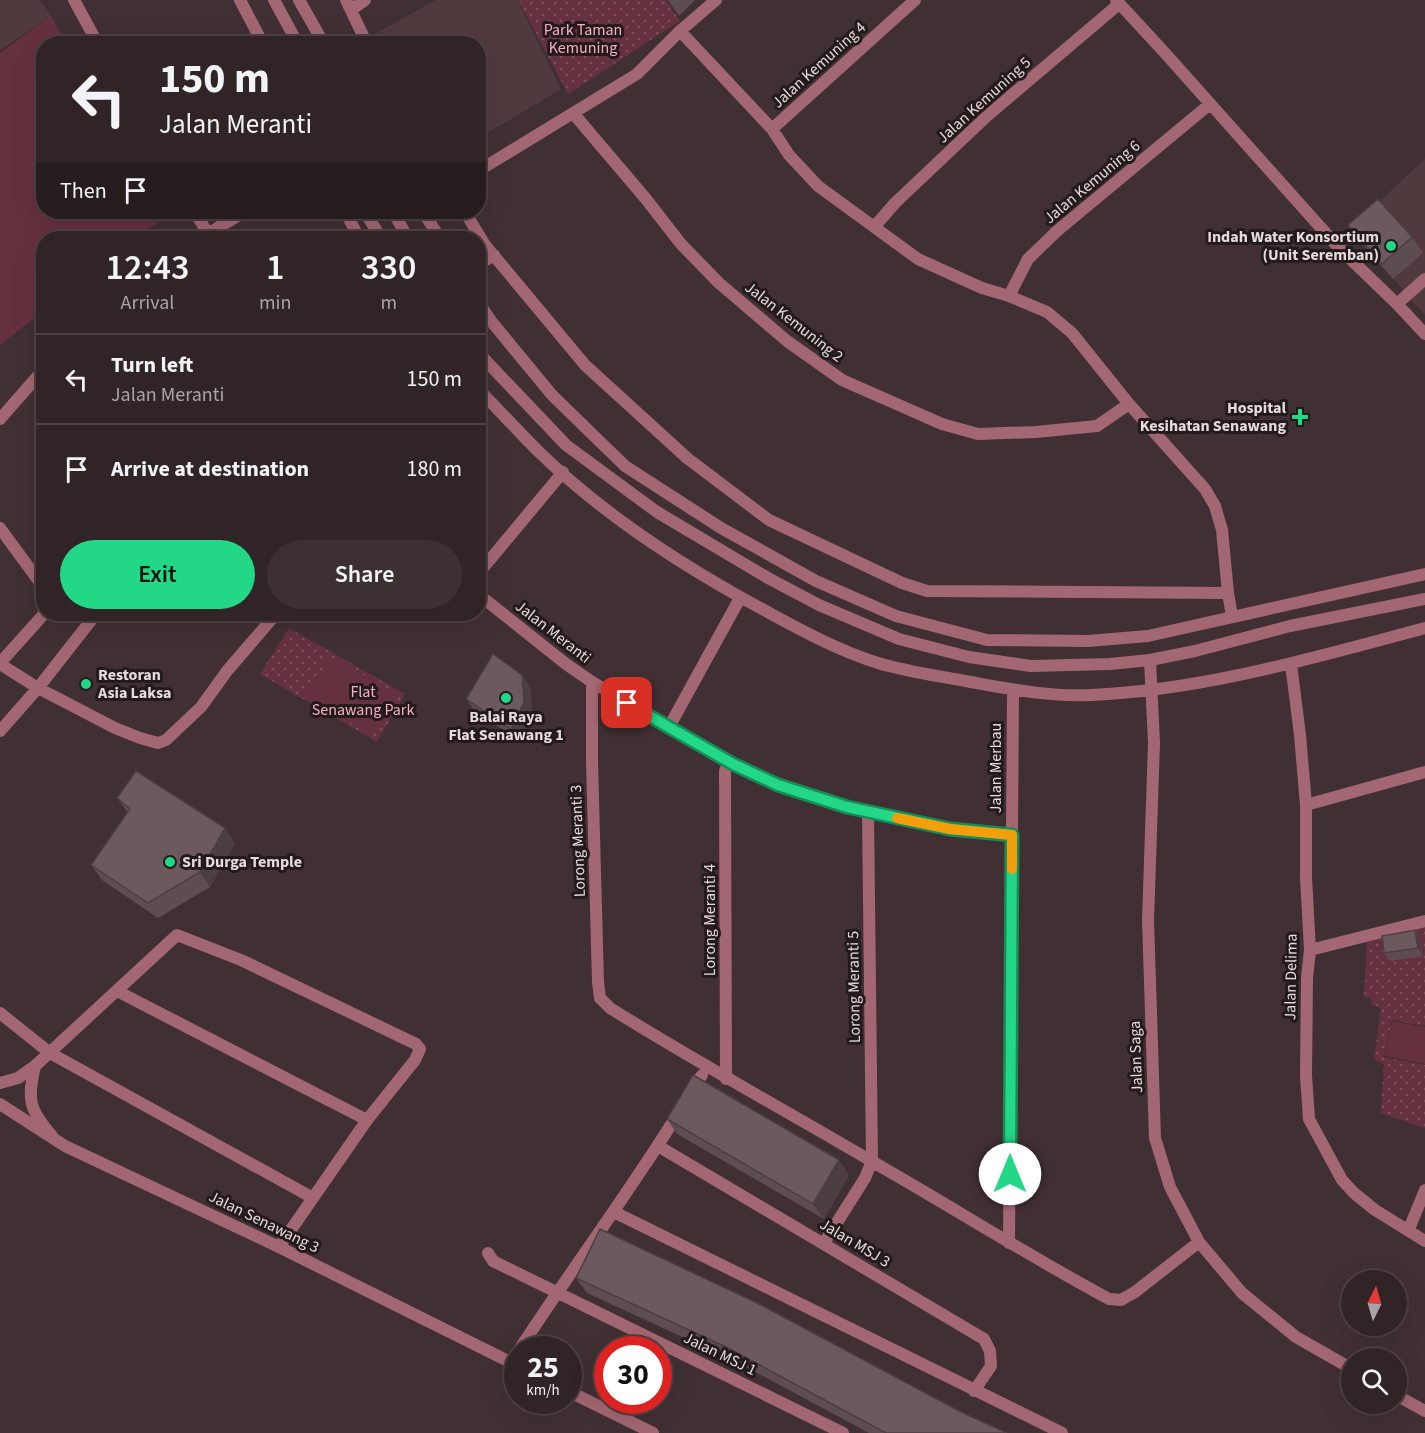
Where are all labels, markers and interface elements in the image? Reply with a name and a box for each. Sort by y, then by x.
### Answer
street label: Jalan Kemuning 4 [767,17,871,113]
park label: Park Taman Kemuning [544,19,622,59]
text: 150 m [159,49,270,109]
street label: Jalan Kemuning 5 [932,52,1036,148]
icon: left [60,60,138,138]
text: Jalan Meranti [159,105,312,144]
street label: Jalan Kemuning 6 [1039,135,1145,229]
icon: arrive [119,174,152,207]
text: Then [60,175,107,207]
place label: Indah Water Konsortium (Unit Seremban) [1207,226,1379,266]
marker: Indah Water Konsortium (Unit Seremban) [1384,239,1398,253]
text: 12:43 [106,242,189,293]
text: 1 [266,242,284,293]
text: 330 [361,242,416,293]
street label: Jalan Kemuning 2 [740,277,848,367]
text: Arrival [121,289,174,317]
text: min [259,289,291,317]
text: m [380,289,397,317]
text: Turn left [111,349,193,381]
icon: left [60,363,93,396]
text: 150 m [407,363,462,395]
text: Jalan Meranti [111,381,224,409]
place label: Hospital Kesihatan Senawang [1140,397,1286,437]
marker: Hospital Kesihatan Senawang [1291,408,1309,426]
icon: arrive [60,453,93,486]
text: Arrive at destination [111,453,309,485]
text: 180 m [407,453,462,485]
button: Exit [60,540,255,609]
button: Share [267,540,462,609]
street label: Jalan Meranti [510,595,596,669]
place label: Restoran Asia Laksa [97,664,172,704]
marker: Restoran Asia Laksa [79,677,93,691]
pin [601,677,652,728]
park label: Flat Senawang Park [312,681,414,721]
icon: arrive [610,686,643,719]
marker: Balai Raya Flat Senawang 1 [499,691,513,705]
place label: Balai Raya Flat Senawang 1 [448,706,564,746]
street label: Jalan Merbau [985,723,1007,813]
street label: Lorong Meranti 3 [565,784,591,898]
place label: Sri Durga Temple [182,851,302,873]
marker: Sri Durga Temple [163,855,177,869]
street label: Lorong Meranti 4 [699,864,721,976]
street label: Lorong Meranti 5 [842,931,866,1043]
street label: Jalan Delima [1279,933,1303,1021]
street label: Jalan Saga [1124,1020,1148,1094]
position arrow [978,1142,1042,1206]
street label: Jalan Senawang 3 [205,1186,323,1258]
street label: Jalan MSJ 3 [816,1213,894,1273]
north arrow [1341,1270,1407,1336]
map controls [1341,1270,1407,1414]
street label: Jalan MSJ 1 [680,1327,760,1381]
speed limit sign: 30 [594,1336,672,1414]
text: 25 [527,1346,559,1389]
button: search [1341,1348,1407,1414]
text: km/h [526,1380,560,1401]

